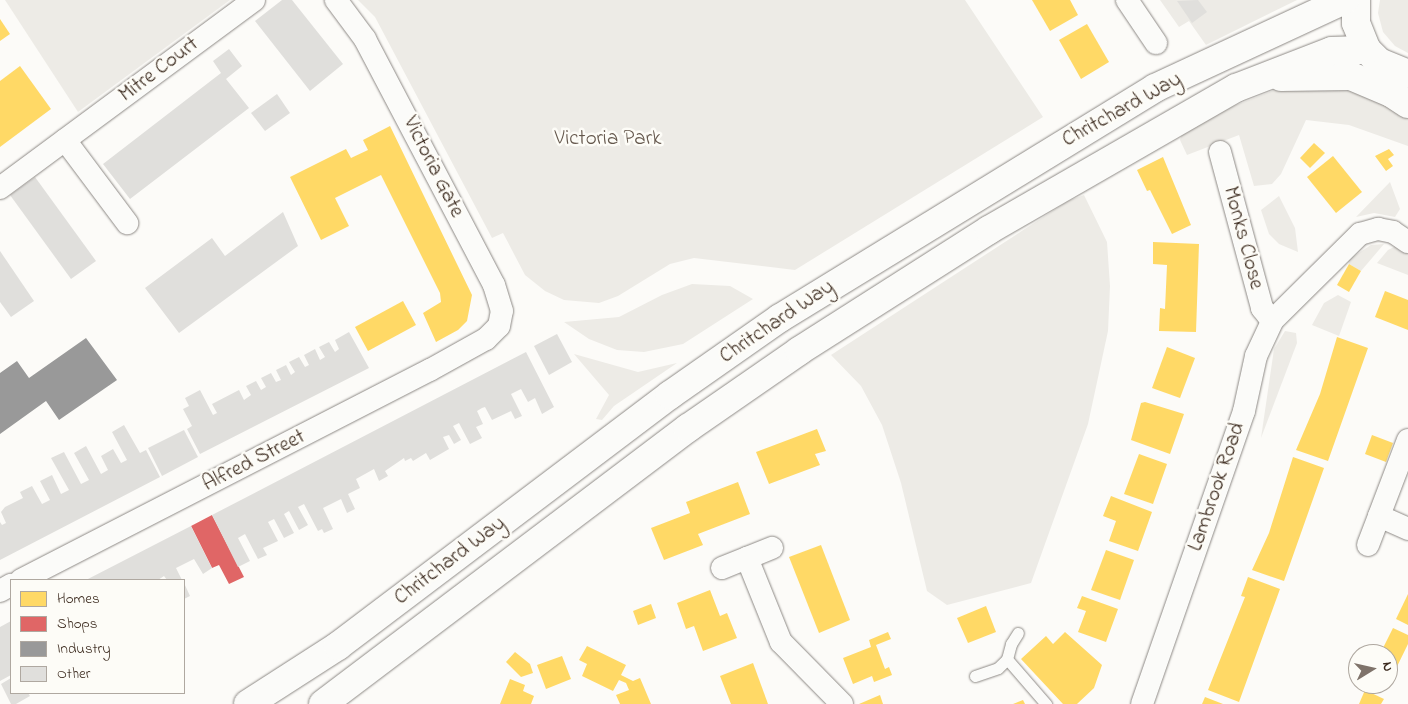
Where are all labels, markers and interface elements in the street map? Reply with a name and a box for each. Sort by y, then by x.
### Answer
street label: Mitre Court [114,32,204,108]
street label: Chritchard Way [1058,67,1186,153]
street label: Victoria Gate [397,112,469,222]
park label: Victoria Park [555,126,661,152]
street label: Monks Close [1217,184,1269,292]
street label: Chritchard Way [715,275,839,369]
street label: Lambrook Road [1183,419,1251,555]
street label: Alfred Street [199,424,309,498]
street label: Chritchard Way [390,511,510,611]
legend [10,579,185,694]
text: Homes [57,588,100,610]
text: Shops [57,613,97,635]
text: Industry [57,638,111,660]
north arrow [1348,644,1398,694]
text: N [1376,660,1398,673]
text: Other [57,663,90,685]

